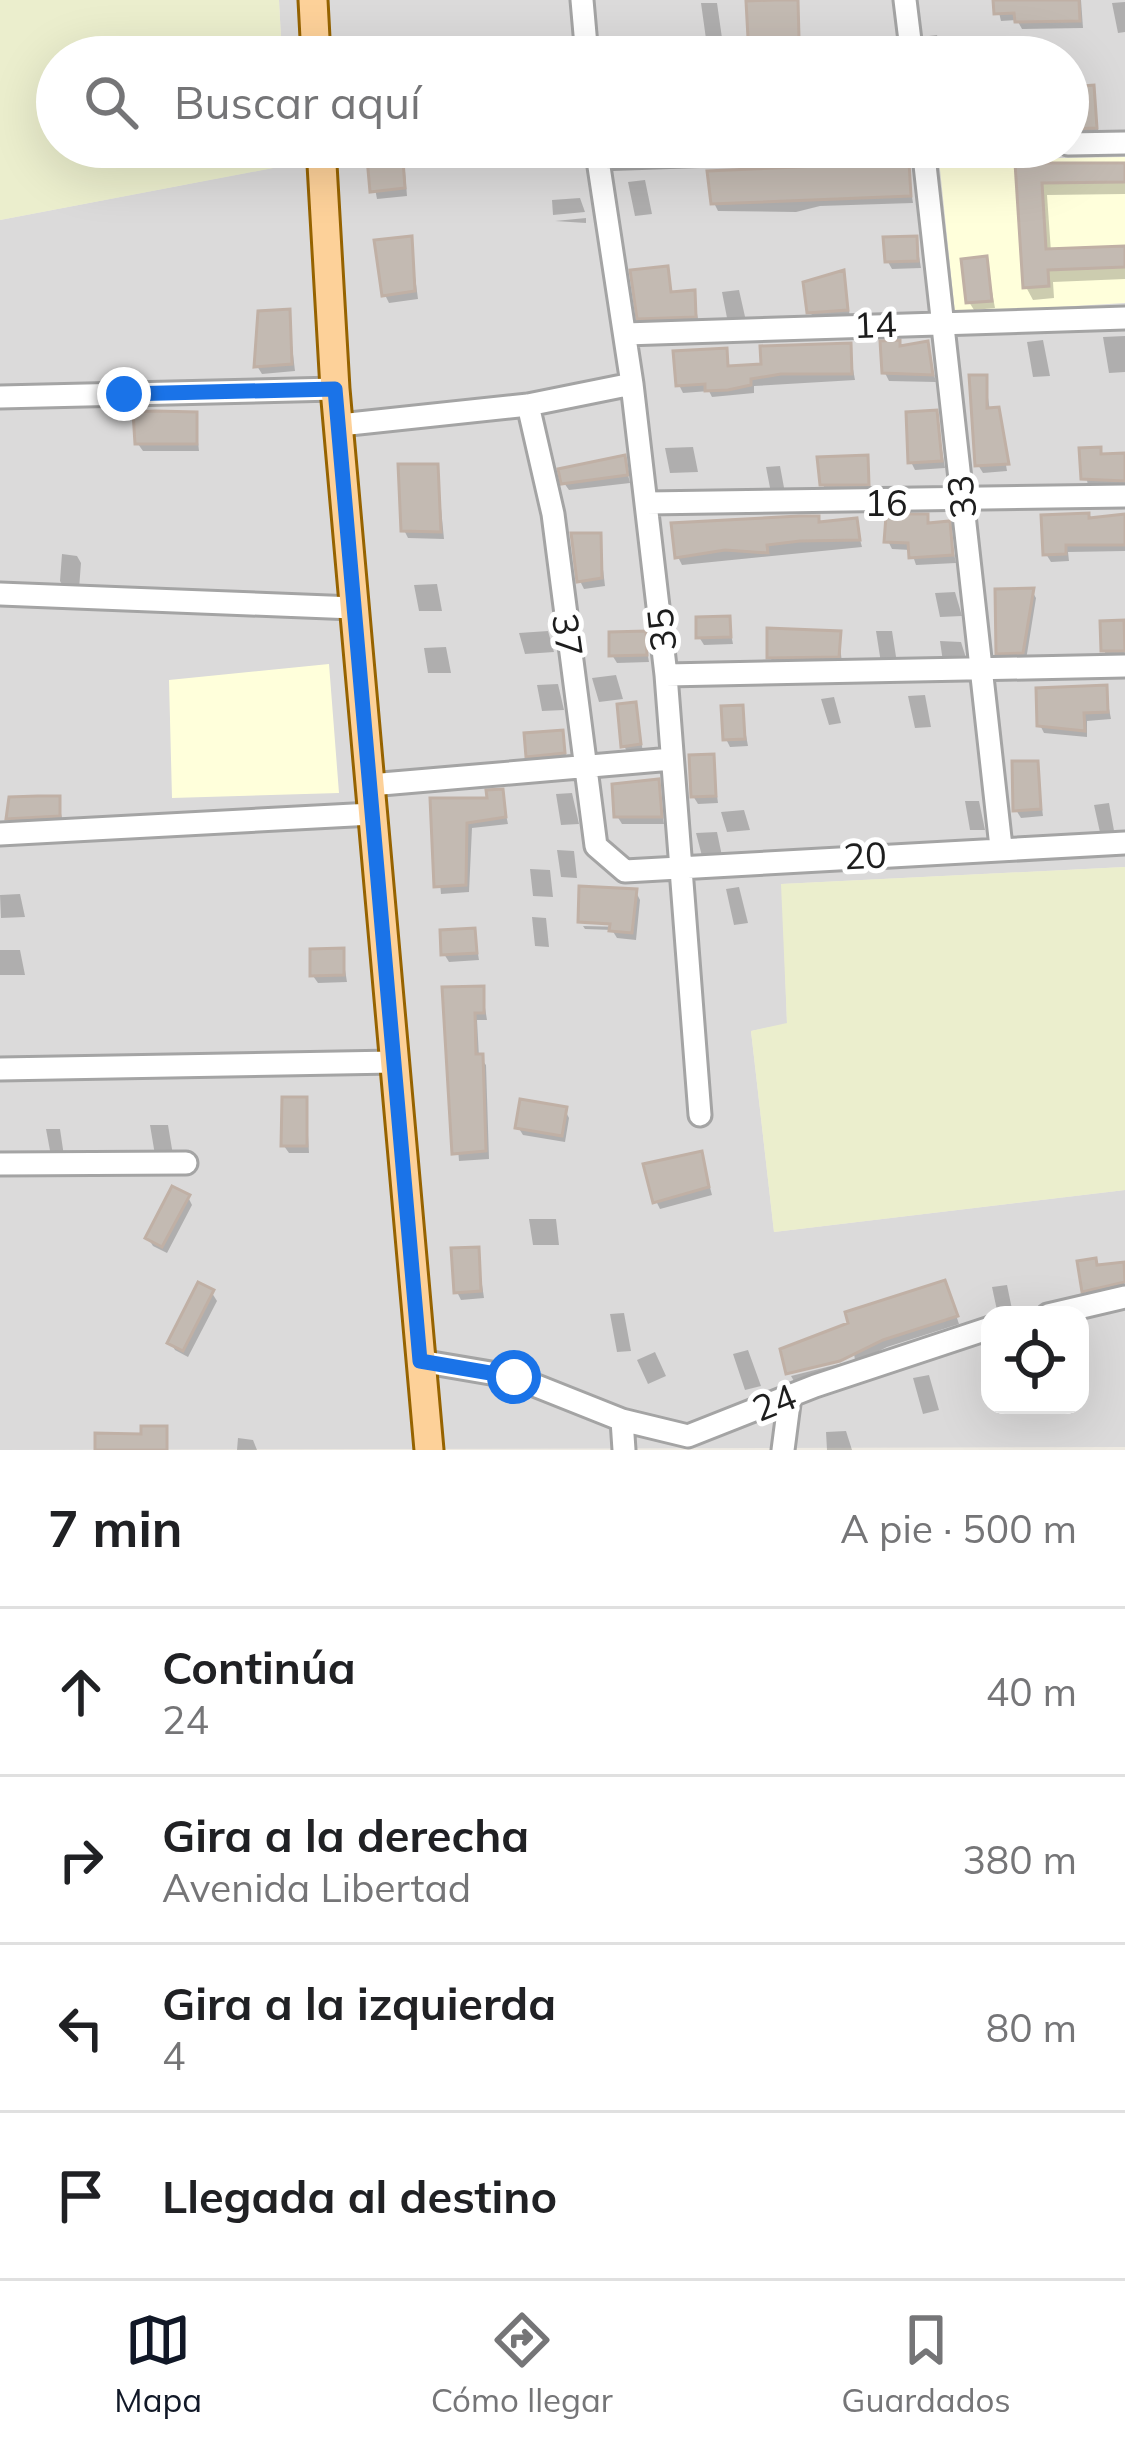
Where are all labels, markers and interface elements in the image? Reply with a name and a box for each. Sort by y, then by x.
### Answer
search box [36,36,1089,168]
icon: search [78,69,144,135]
text: Buscar aquí [174,74,421,130]
street label: 14 [853,301,897,347]
route end [97,367,151,421]
street label: 33 [936,473,986,521]
street label: 16 [864,480,908,525]
street label: 35 [636,606,686,654]
street label: 37 [543,610,593,660]
street label: 20 [842,831,888,879]
map controls [981,1306,1089,1414]
button: locate [981,1306,1089,1414]
route start [487,1350,541,1404]
street label: 24 [746,1373,802,1431]
text: 7 min [48,1496,183,1560]
text: A pie · 500 m [840,1504,1077,1553]
text: Continúa [162,1639,356,1695]
icon: ahead [48,1659,114,1725]
text: 40 m [986,1667,1077,1716]
text: 24 [162,1695,209,1744]
text: Gira a la derecha [162,1807,529,1863]
icon: right [48,1827,114,1893]
text: 380 m [962,1835,1077,1884]
text: Avenida Libertad [162,1863,471,1912]
text: Gira a la izquierda [162,1975,556,2031]
icon: left [48,1995,114,2061]
text: 80 m [986,2003,1077,2052]
text: 4 [162,2031,185,2080]
icon: arrive [48,2163,114,2229]
text: Llegada al destino [162,2168,557,2224]
tab: Mapa [114,2307,202,2420]
tab: Cómo llegar [431,2307,613,2420]
tab: Guardados [841,2307,1011,2420]

